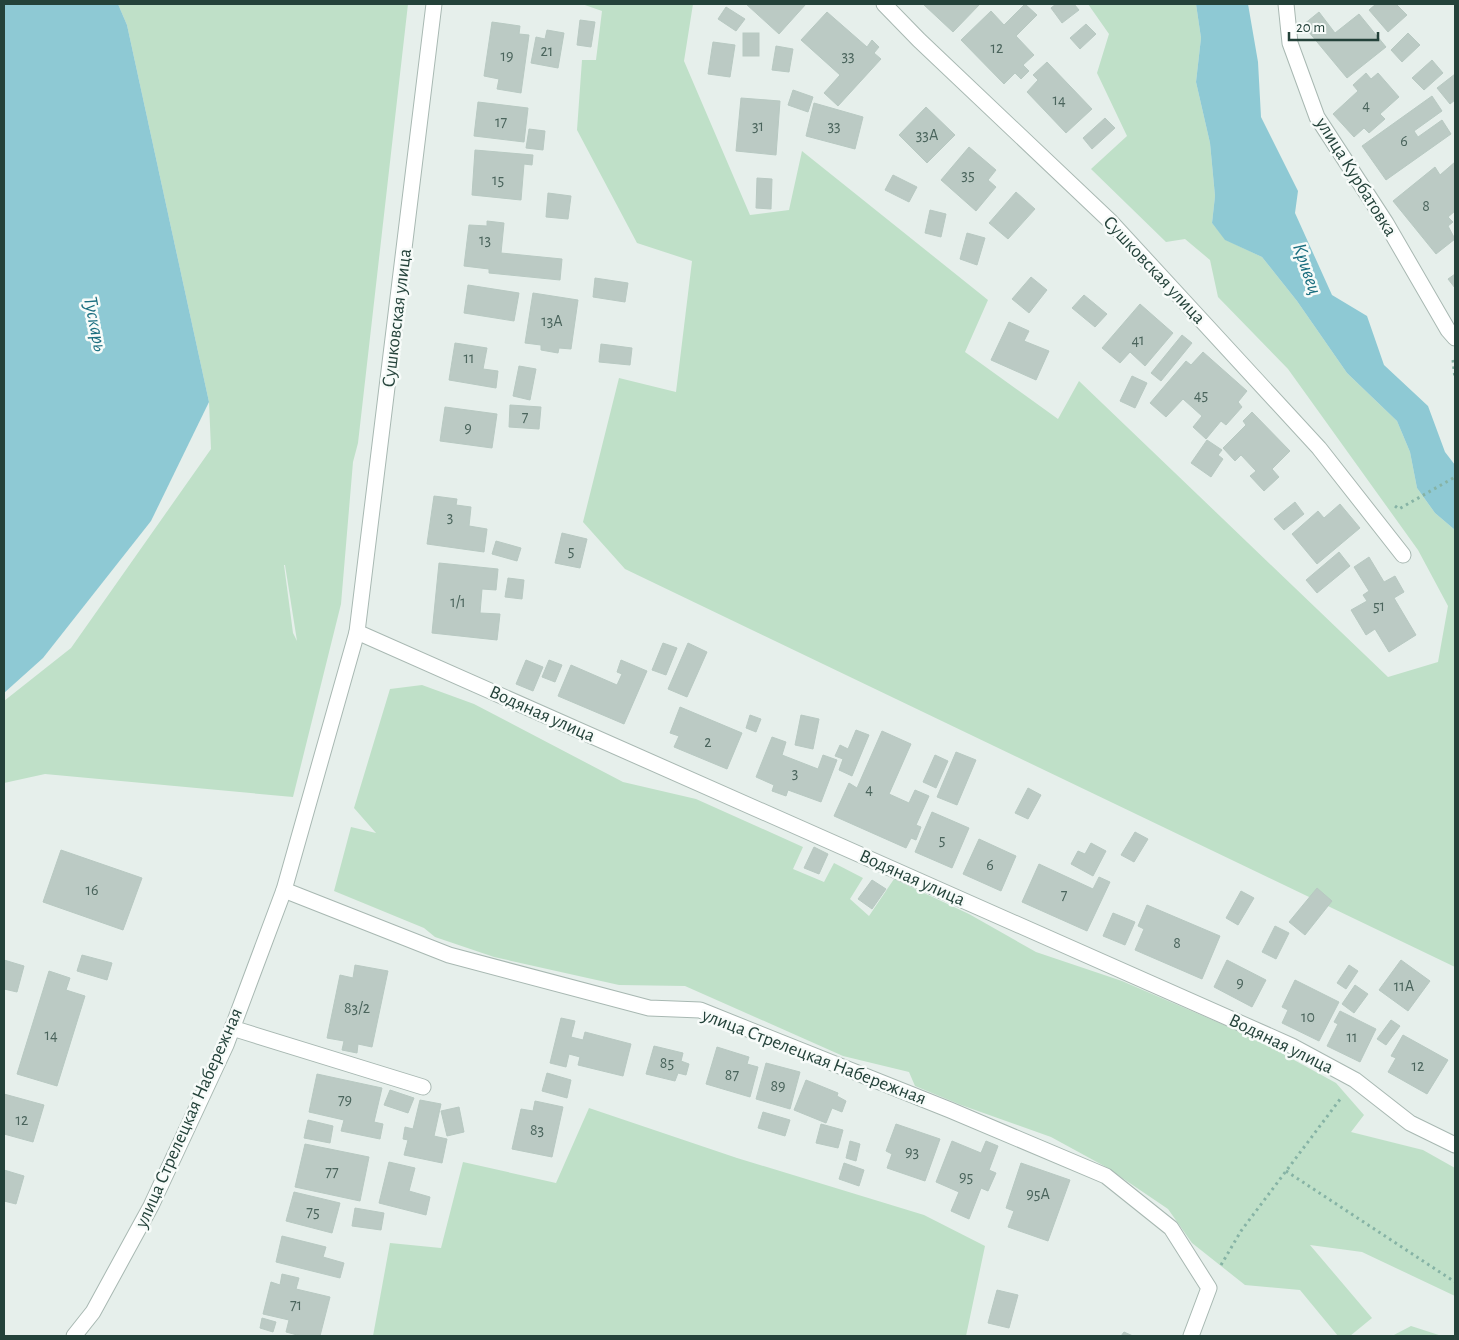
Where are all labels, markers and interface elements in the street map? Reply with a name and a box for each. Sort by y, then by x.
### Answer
scale bar [1289,10,1378,42]
text: 20 m [1296,20,1325,35]
house number: 12 [991,40,1003,56]
house number: 21 [541,43,553,59]
house number: 19 [500,48,514,64]
house number: 33 [841,48,855,64]
house number: 14 [1052,92,1066,108]
house number: 4 [1362,97,1370,113]
street label: улица Курбатовка [1311,113,1400,240]
house number: 17 [495,114,507,130]
house number: 31 [752,118,764,134]
house number: 33 [827,118,841,134]
house number: 33А [916,127,939,143]
house number: 6 [1400,133,1408,149]
house number: 35 [961,167,975,183]
house number: 15 [492,172,504,188]
house number: 8 [1422,198,1430,214]
street label: Сушковская улица [1099,212,1209,328]
house number: 13 [479,232,491,248]
water label: Кривец [1289,241,1325,297]
street label: Сушковская улица [379,247,415,388]
water label: Тускарь [80,295,110,353]
house number: 13А [541,313,563,329]
house number: 41 [1131,332,1145,348]
house number: 11 [463,350,475,366]
house number: 45 [1194,387,1208,403]
house number: 7 [522,409,529,425]
house number: 9 [464,420,472,436]
house number: 3 [447,509,453,525]
house number: 5 [568,543,574,559]
house number: 1/1 [450,594,466,610]
house number: 51 [1373,598,1385,614]
street label: Водяная улица [486,682,598,746]
house number: 2 [704,734,712,750]
house number: 3 [792,765,798,781]
house number: 4 [865,781,873,797]
house number: 5 [939,832,945,848]
street label: Водяная улица [856,846,968,910]
house number: 6 [986,857,994,873]
house number: 16 [85,882,99,898]
house number: 7 [1061,887,1068,903]
house number: 8 [1173,935,1181,951]
house number: 9 [1236,975,1244,991]
house number: 11А [1394,978,1415,994]
house number: 83/2 [344,1000,370,1016]
street label: улица Стрелецкая Набережная [131,1005,246,1232]
street label: улица Стрелецкая Набережная [698,1005,929,1109]
house number: 10 [1301,1009,1315,1025]
street label: Водяная улица [1226,1011,1336,1078]
house number: 14 [44,1027,58,1043]
house number: 11 [1346,1029,1358,1045]
house number: 85 [660,1055,674,1071]
house number: 12 [1412,1058,1424,1074]
house number: 87 [725,1067,739,1083]
house number: 89 [770,1078,786,1094]
house number: 79 [338,1092,352,1108]
house number: 12 [16,1112,28,1128]
house number: 83 [530,1122,544,1138]
house number: 93 [905,1144,919,1160]
house number: 77 [325,1164,339,1180]
house number: 95 [959,1169,973,1185]
house number: 95А [1026,1186,1050,1202]
house number: 75 [306,1204,320,1220]
house number: 71 [290,1297,302,1313]

